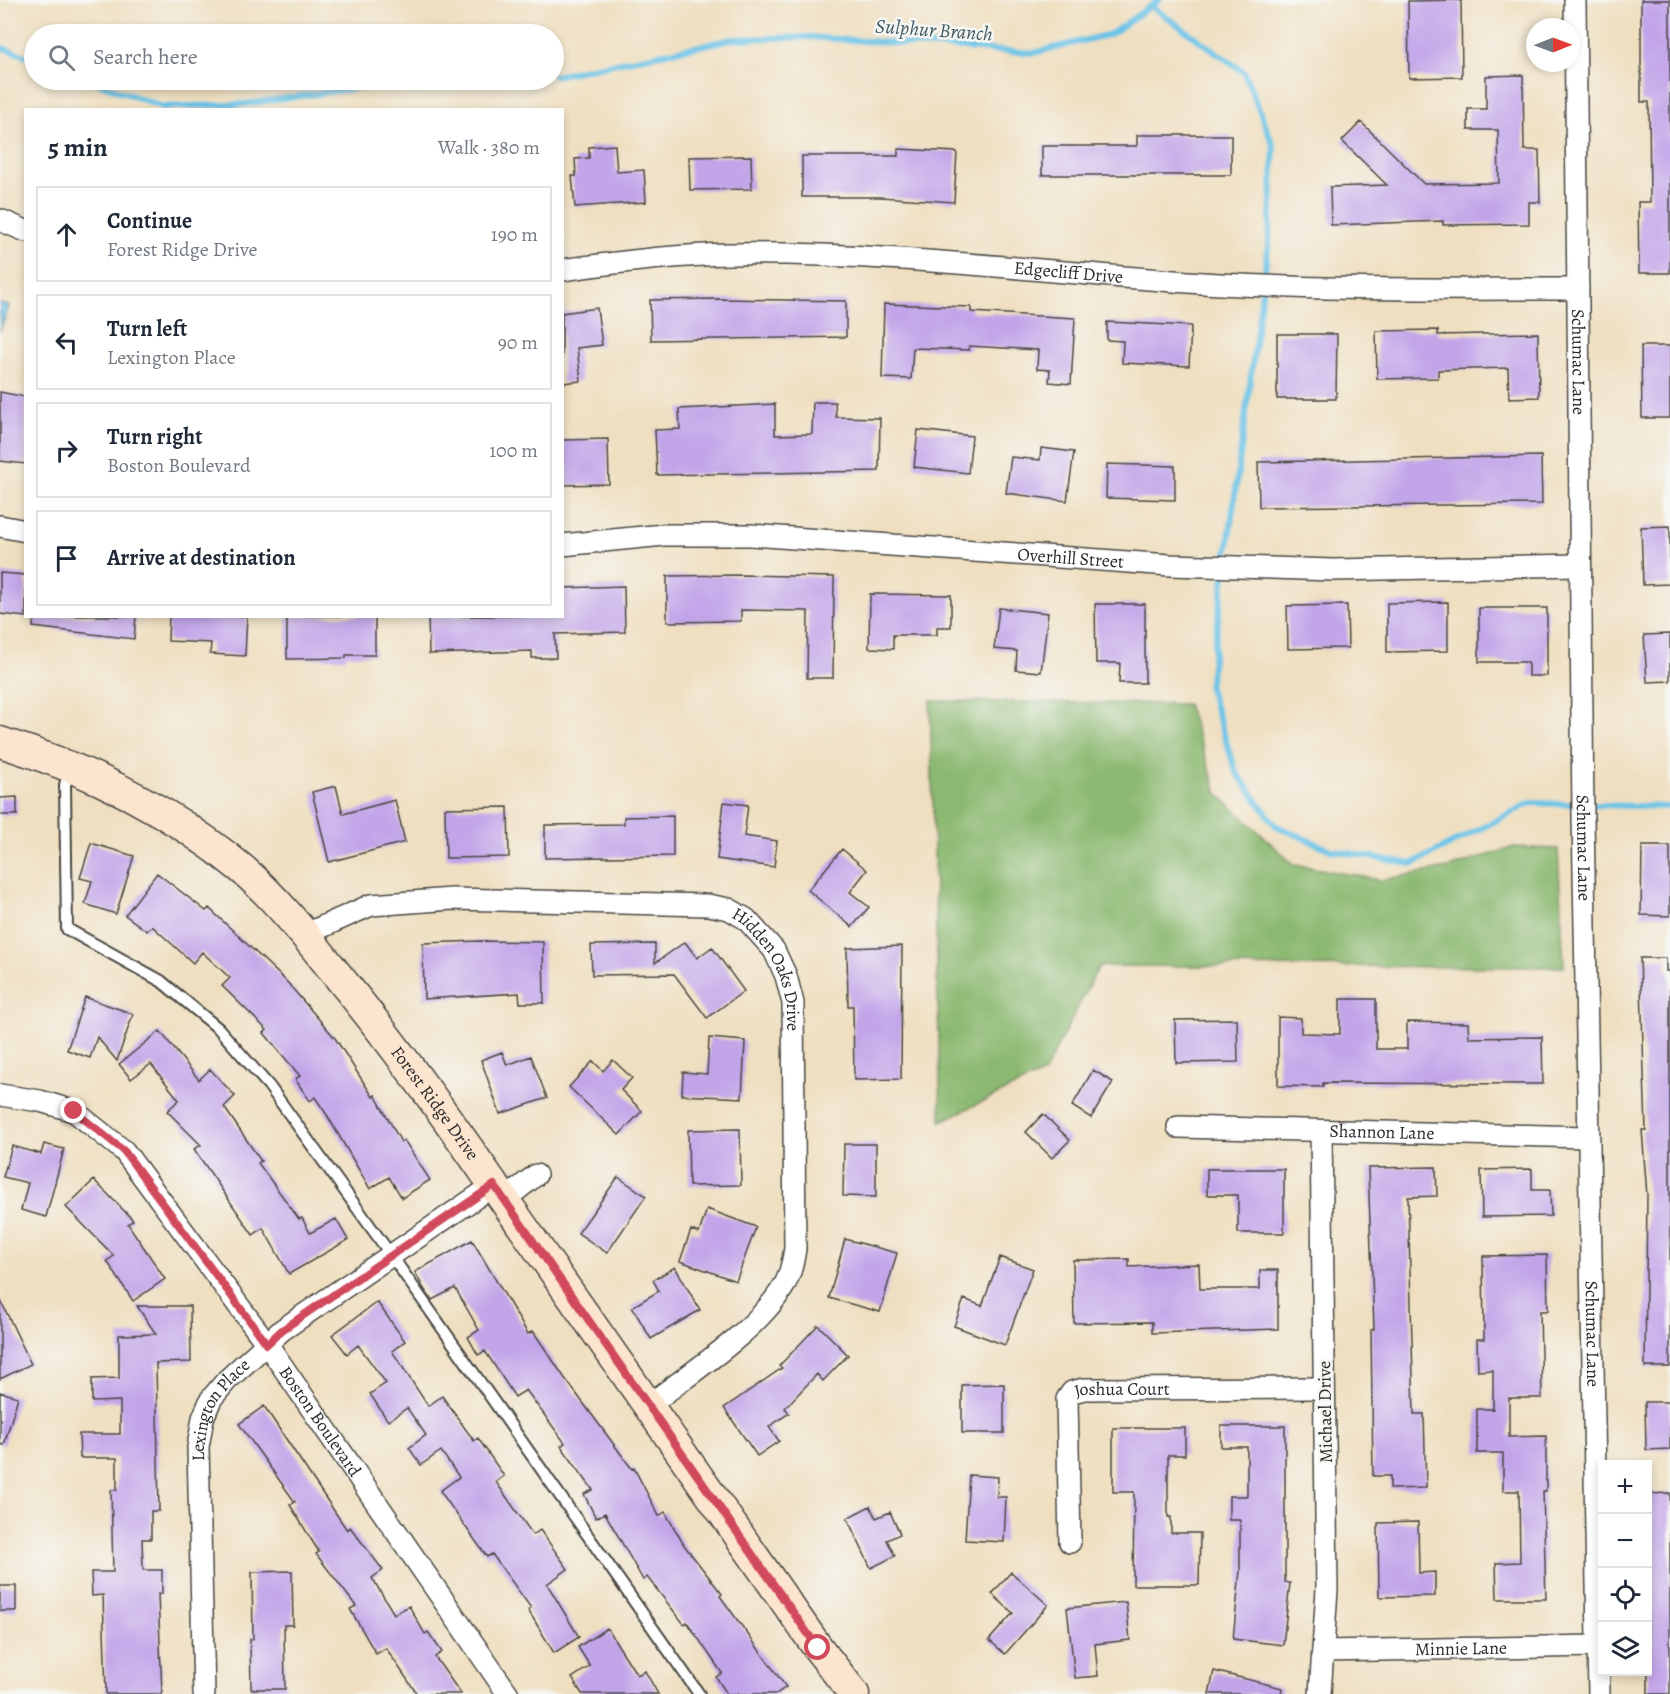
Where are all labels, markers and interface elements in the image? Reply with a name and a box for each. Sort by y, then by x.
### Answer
water label: Sulphur Branch [874,12,994,48]
north arrow [1526,18,1580,72]
search box [24,24,564,90]
icon: search [45,41,78,74]
text: Search here [93,42,198,72]
text: 5 min [48,130,108,165]
text: Walk · 380 m [438,134,540,161]
text: Continue [107,206,192,236]
icon: ahead [50,218,83,251]
text: 190 m [491,221,538,248]
text: Forest Ridge Drive [107,236,258,263]
street label: Edgecliff Drive [1013,256,1124,289]
street label: Schumac Lane [1566,309,1591,415]
text: Turn left [107,314,187,344]
icon: left [50,326,83,359]
text: 90 m [498,329,538,356]
text: Lexington Place [107,344,236,371]
text: Turn right [107,422,203,452]
icon: right [50,434,83,467]
text: 100 m [489,437,538,464]
text: Boston Boulevard [107,452,251,479]
icon: arrive [50,542,83,575]
street label: Overhill Street [1017,542,1125,574]
text: Arrive at destination [107,543,296,573]
street label: Schumac Lane [1571,795,1597,901]
street label: Hidden Oaks Drive [728,902,805,1031]
street label: Forest Ridge Drive [385,1041,485,1165]
route end [60,1097,86,1123]
street label: Shannon Lane [1329,1119,1435,1145]
street label: Schumac Lane [1579,1281,1605,1387]
street label: Lexington Place [186,1353,255,1461]
street label: Boston Boulevard [274,1361,367,1482]
street label: Michael Drive [1312,1361,1338,1463]
street label: Joshua Court [1072,1377,1170,1403]
map controls [1598,1460,1652,1676]
button: + [1598,1460,1652,1514]
button: − [1598,1514,1652,1568]
button: locate [1598,1568,1652,1622]
button: layers [1598,1622,1652,1676]
route start [804,1634,830,1660]
street label: Minnie Lane [1415,1636,1507,1661]

